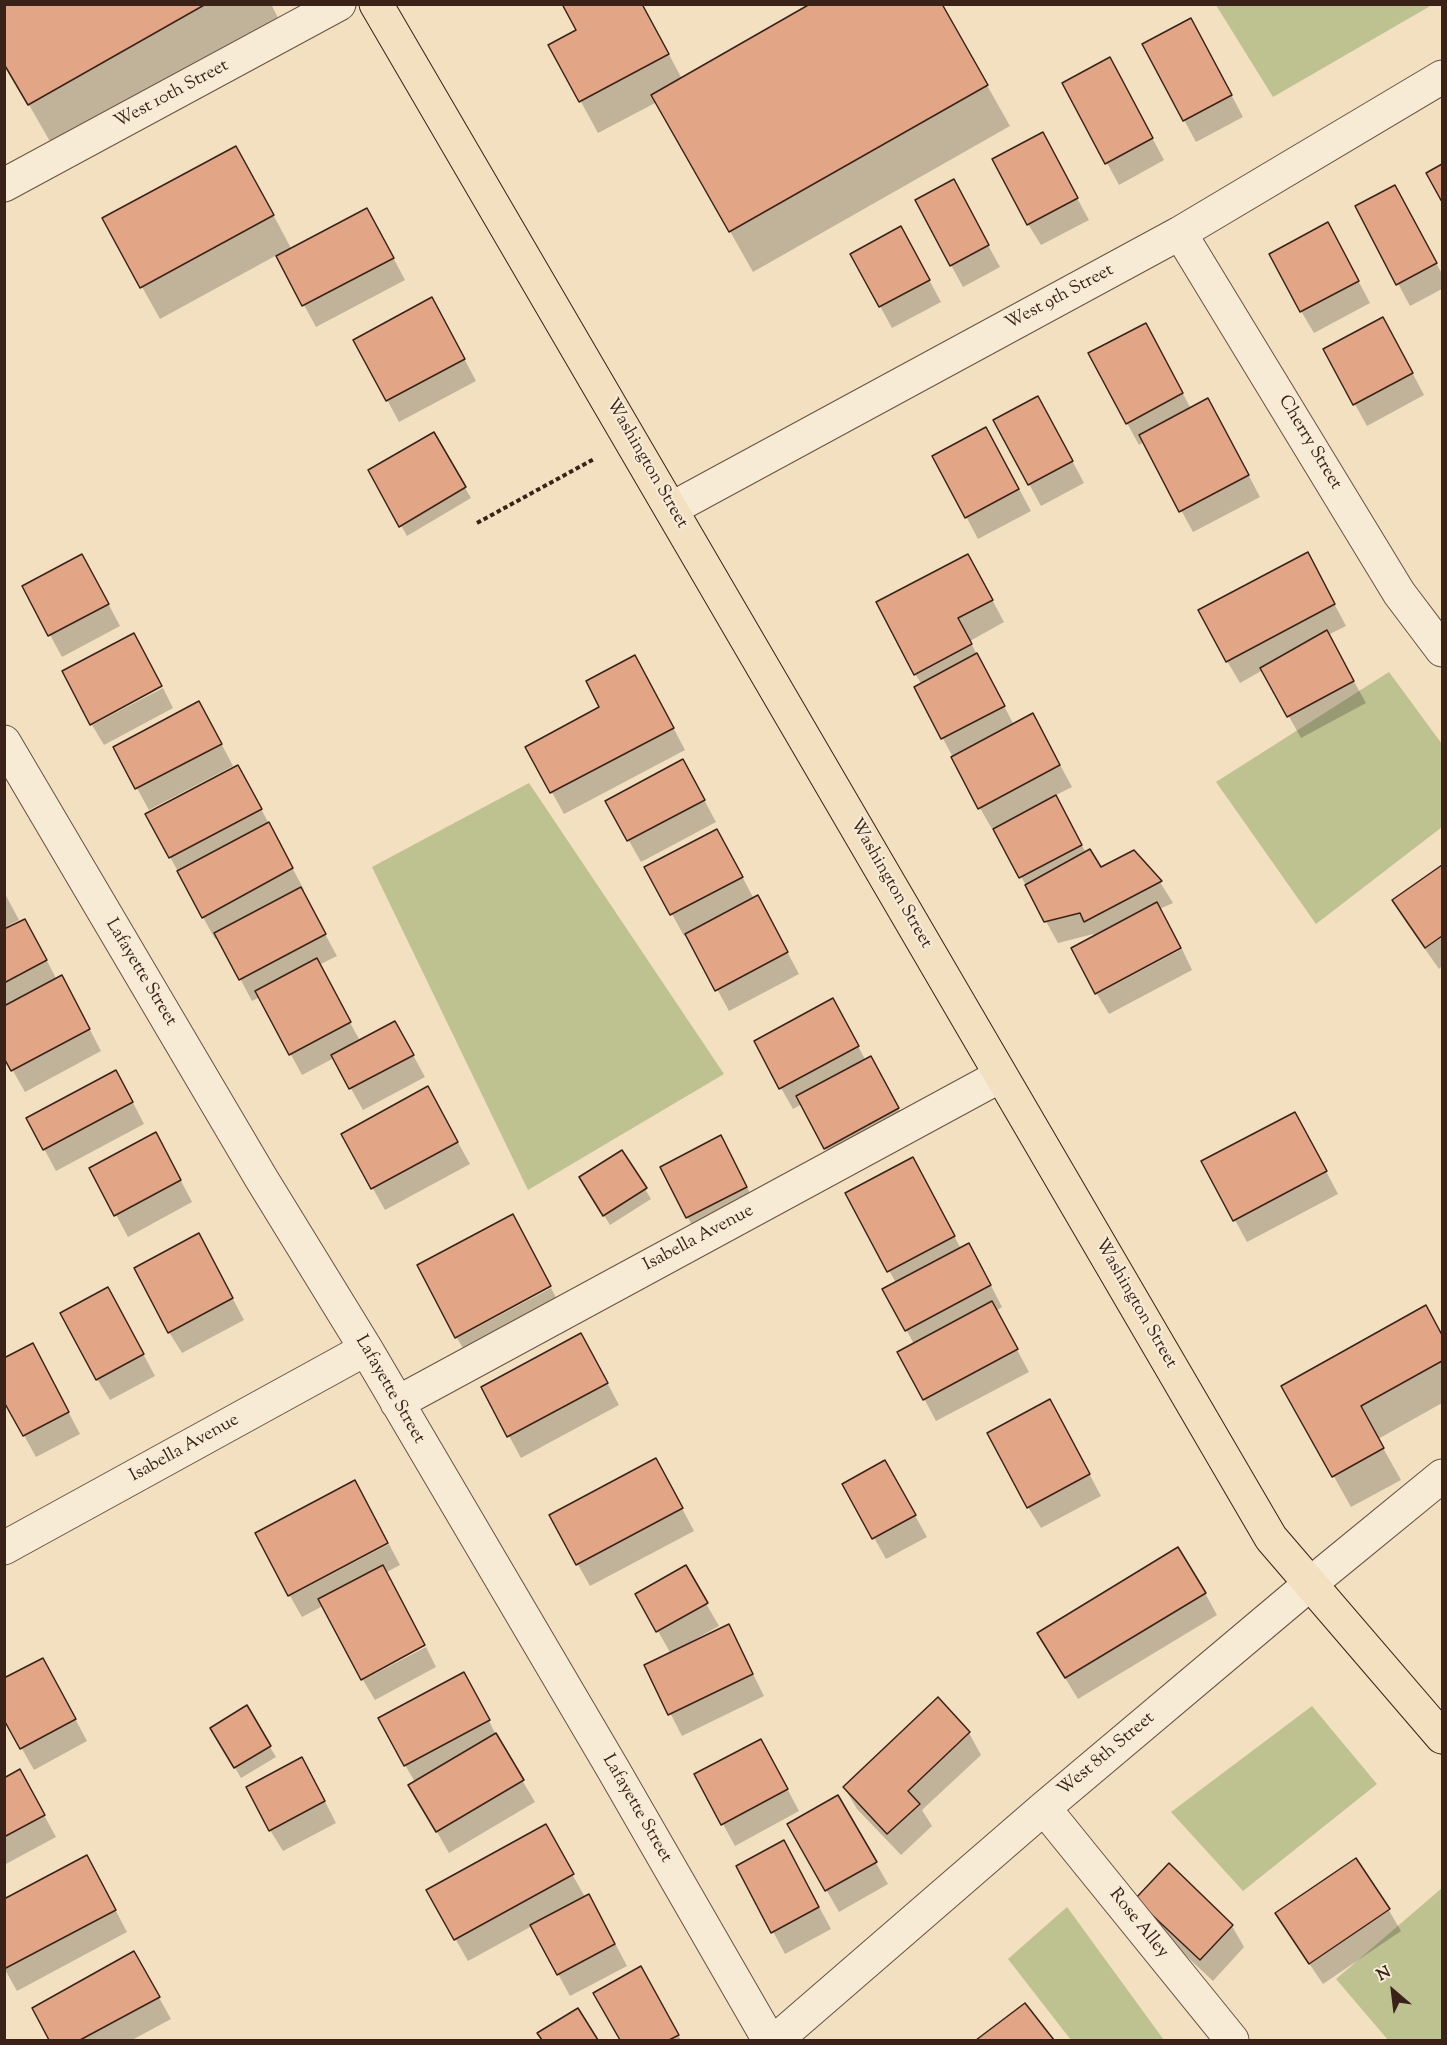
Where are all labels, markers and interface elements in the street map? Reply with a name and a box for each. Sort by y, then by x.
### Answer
street label: West 10th Street [111,56,233,134]
street label: West 9th Street [1002,260,1118,336]
street label: Cherry Street [1272,392,1346,494]
street label: Washington Street [600,395,692,533]
street label: Washington Street [844,815,936,953]
street label: Lafayette Street [99,915,181,1031]
street label: Isabella Avenue [640,1201,758,1277]
street label: Washington Street [1089,1235,1181,1373]
street label: Lafayette Street [349,1332,429,1448]
street label: Isabella Avenue [127,1410,243,1488]
street label: West 8th Street [1054,1708,1160,1802]
street label: Lafayette Street [596,1751,676,1867]
street label: Rose Alley [1103,1885,1173,1963]
north arrow [1363,1961,1423,2021]
text: N [1373,1962,1395,1988]

